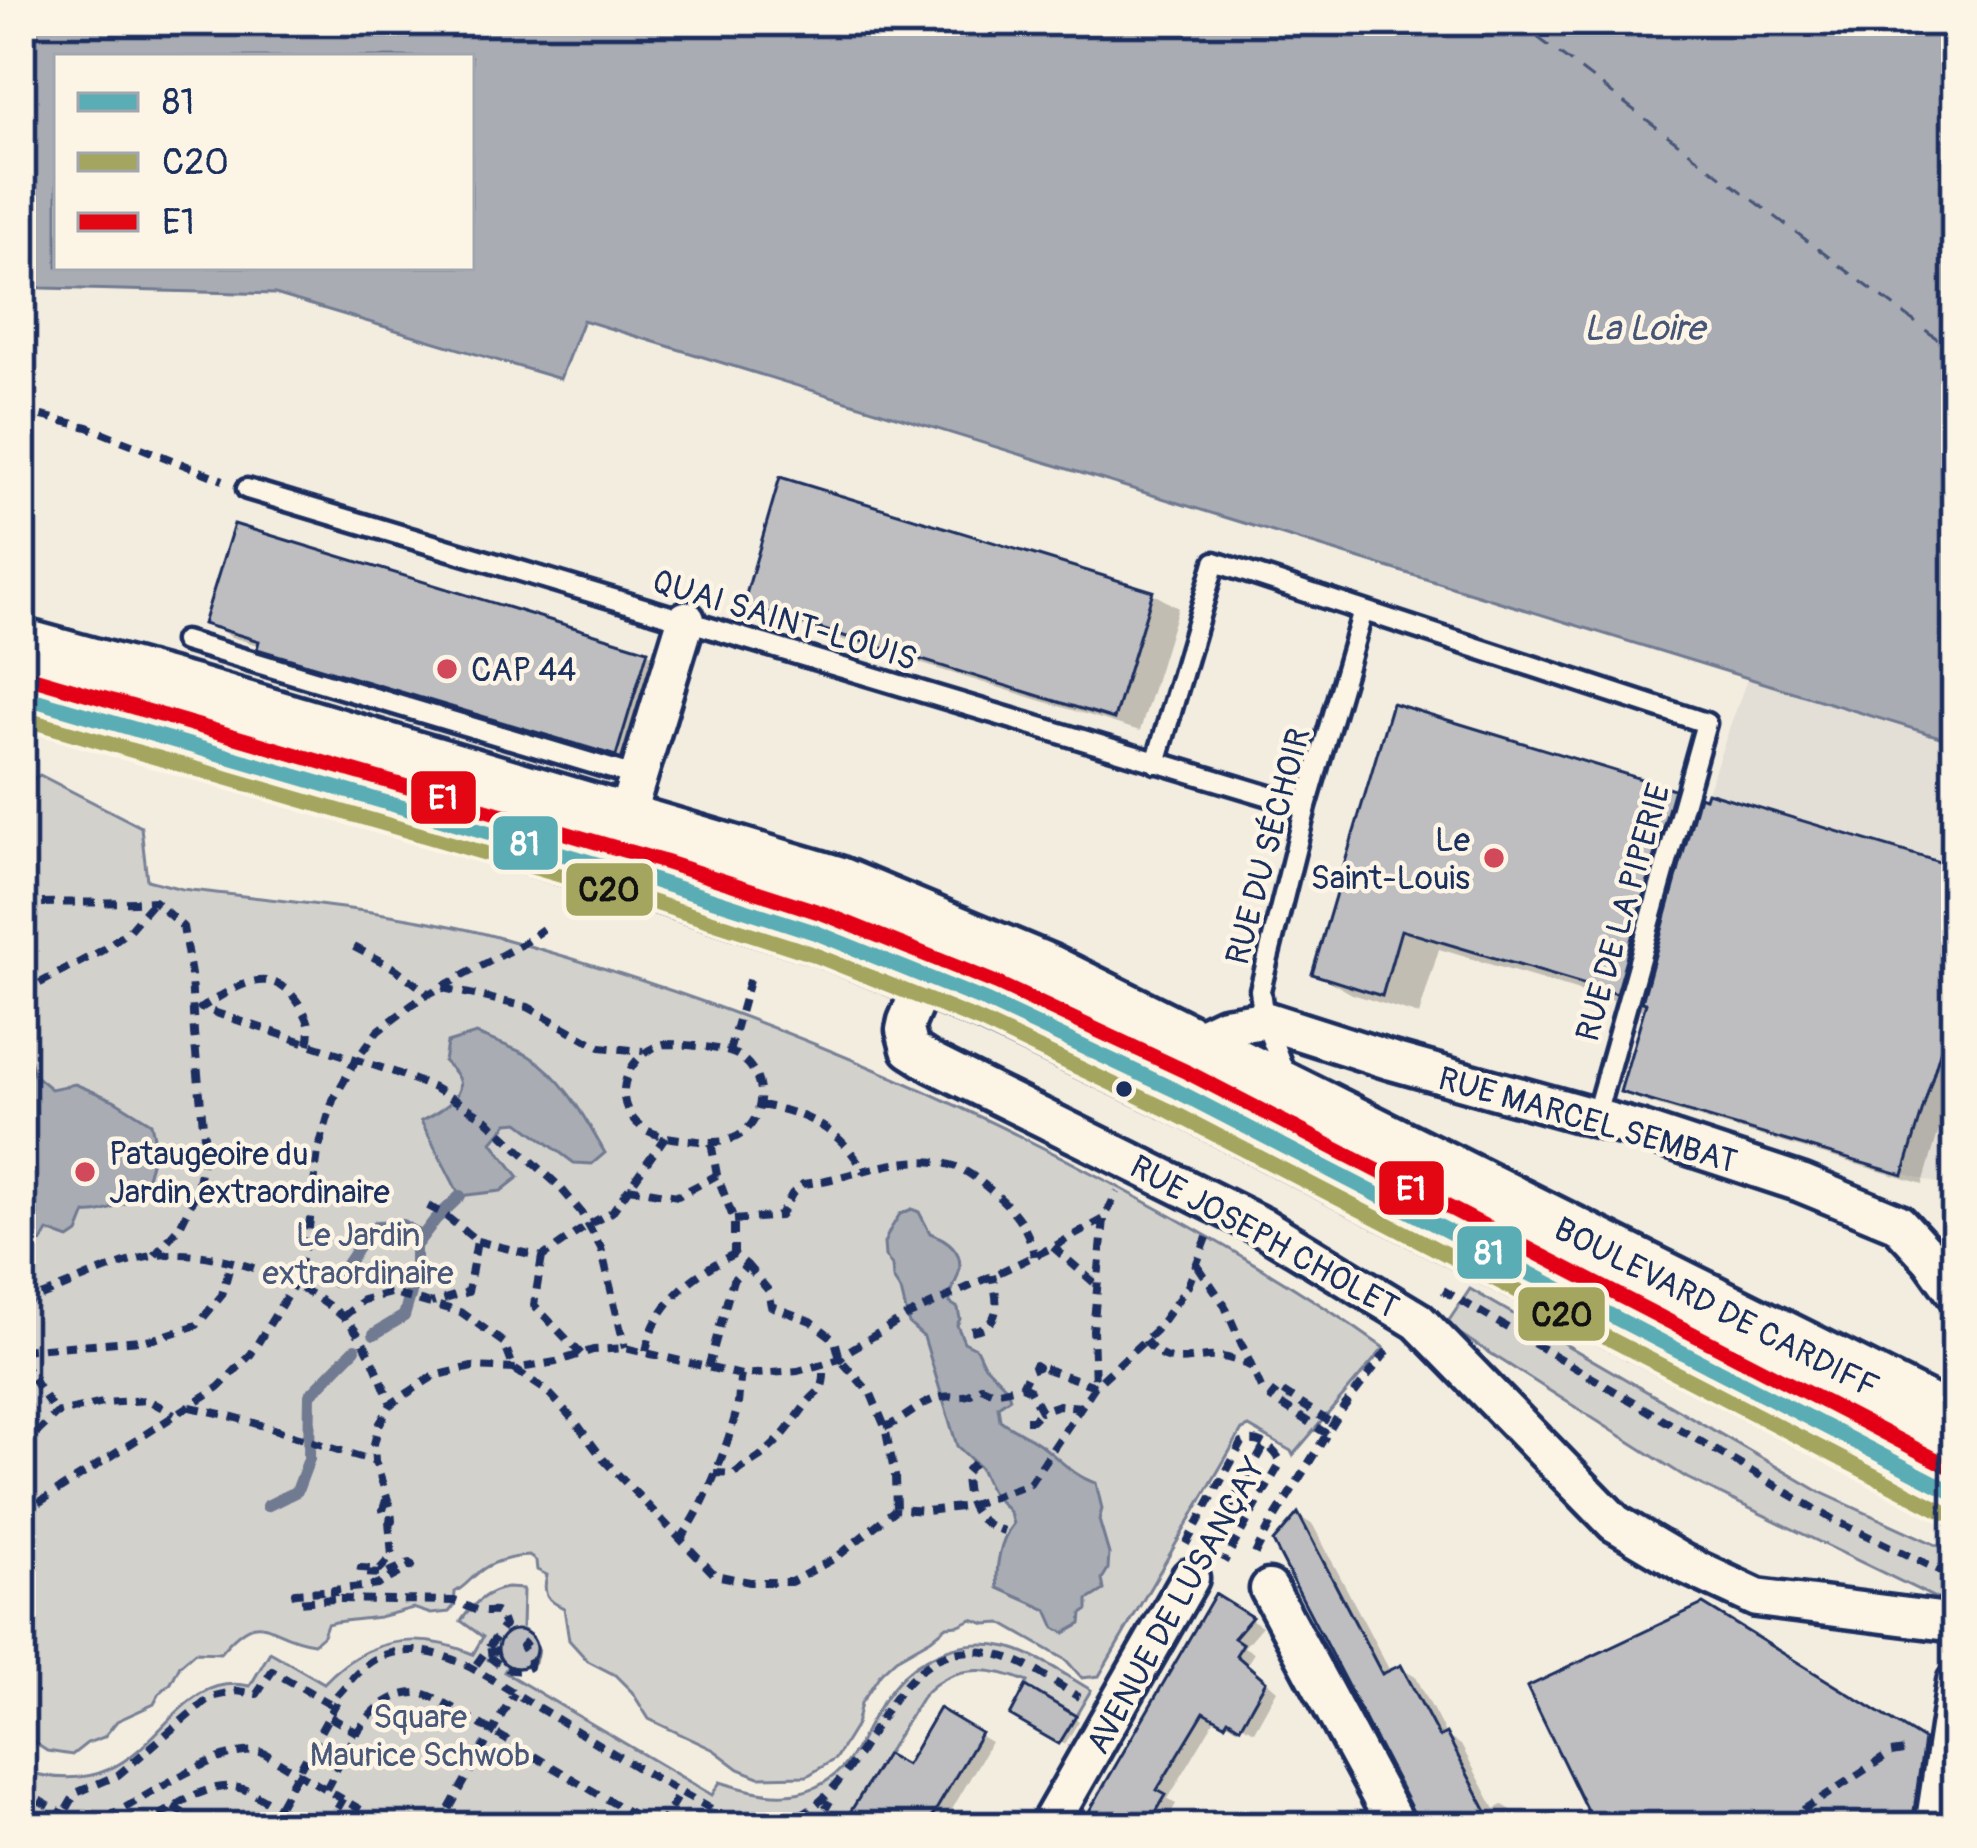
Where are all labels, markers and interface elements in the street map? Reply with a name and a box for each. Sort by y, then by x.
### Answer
legend [54,54,474,270]
text: 81 [162,80,194,125]
text: C20 [162,140,229,185]
text: E1 [162,200,195,245]
water label: La Loire [1584,306,1708,351]
street label: QUAI SAINT-LOUIS [647,561,922,680]
place label: CAP 44 [471,650,576,691]
marker: CAP 44 [434,656,460,682]
street label: RUE DU SÉCHOIR [1217,724,1320,969]
line badge: E1 [409,769,478,826]
text: E1 [428,778,458,819]
street label: RUE DE LA PIPERIE [1567,779,1680,1046]
line badge: 81 [491,814,560,872]
place label: Le Saint-Louis [1311,820,1470,899]
text: 81 [510,824,540,865]
marker: Le Saint-Louis [1481,845,1507,871]
line badge: C20 [564,861,655,918]
text: C20 [578,870,640,911]
street label: RUE MARCEL SEMBAT [1434,1058,1742,1183]
unlabelled marker [1113,1078,1135,1100]
place label: Pataugeoire du Jardin extraordinaire [109,1134,390,1213]
street label: RUE JOSEPH CHOLET [1123,1146,1406,1328]
marker: Pataugeoire du Jardin extraordinaire [72,1159,98,1185]
line badge: E1 [1377,1159,1446,1217]
text: E1 [1396,1169,1426,1210]
street label: BOULEVARD DE CARDIFF [1547,1209,1885,1408]
park label: Le Jardin extraordinaire [262,1215,454,1294]
line badge: 81 [1455,1224,1524,1281]
text: 81 [1474,1233,1504,1274]
line badge: C20 [1516,1285,1607,1343]
text: C20 [1531,1295,1593,1336]
street label: AVENUE DE LUSANÇAY [1078,1450,1275,1761]
park label: Square Maurice Schwob [310,1697,530,1776]

